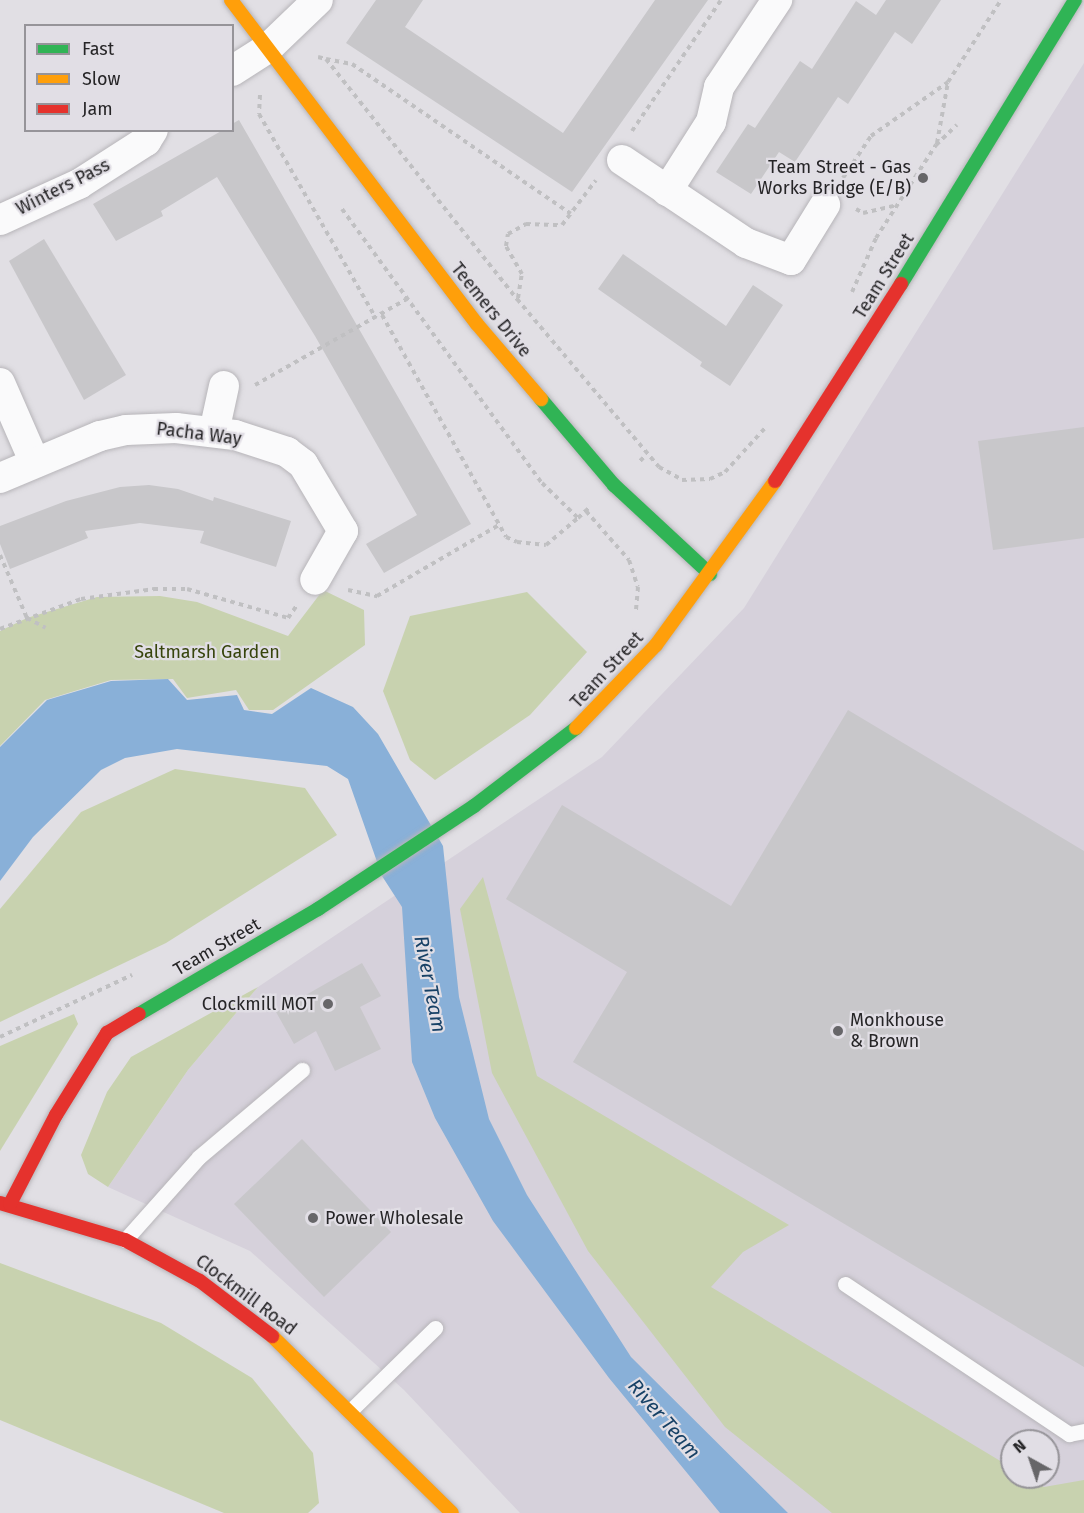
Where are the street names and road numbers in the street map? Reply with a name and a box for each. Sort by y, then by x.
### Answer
street label: Winters Pass [13,154,113,220]
street label: Team Street [849,229,919,323]
street label: Teemers Drive [446,258,536,362]
street label: Pacha Way [155,418,243,450]
street label: Team Street [566,627,648,713]
street label: Team Street [170,913,264,981]
street label: Clockmill Road [191,1250,301,1340]

